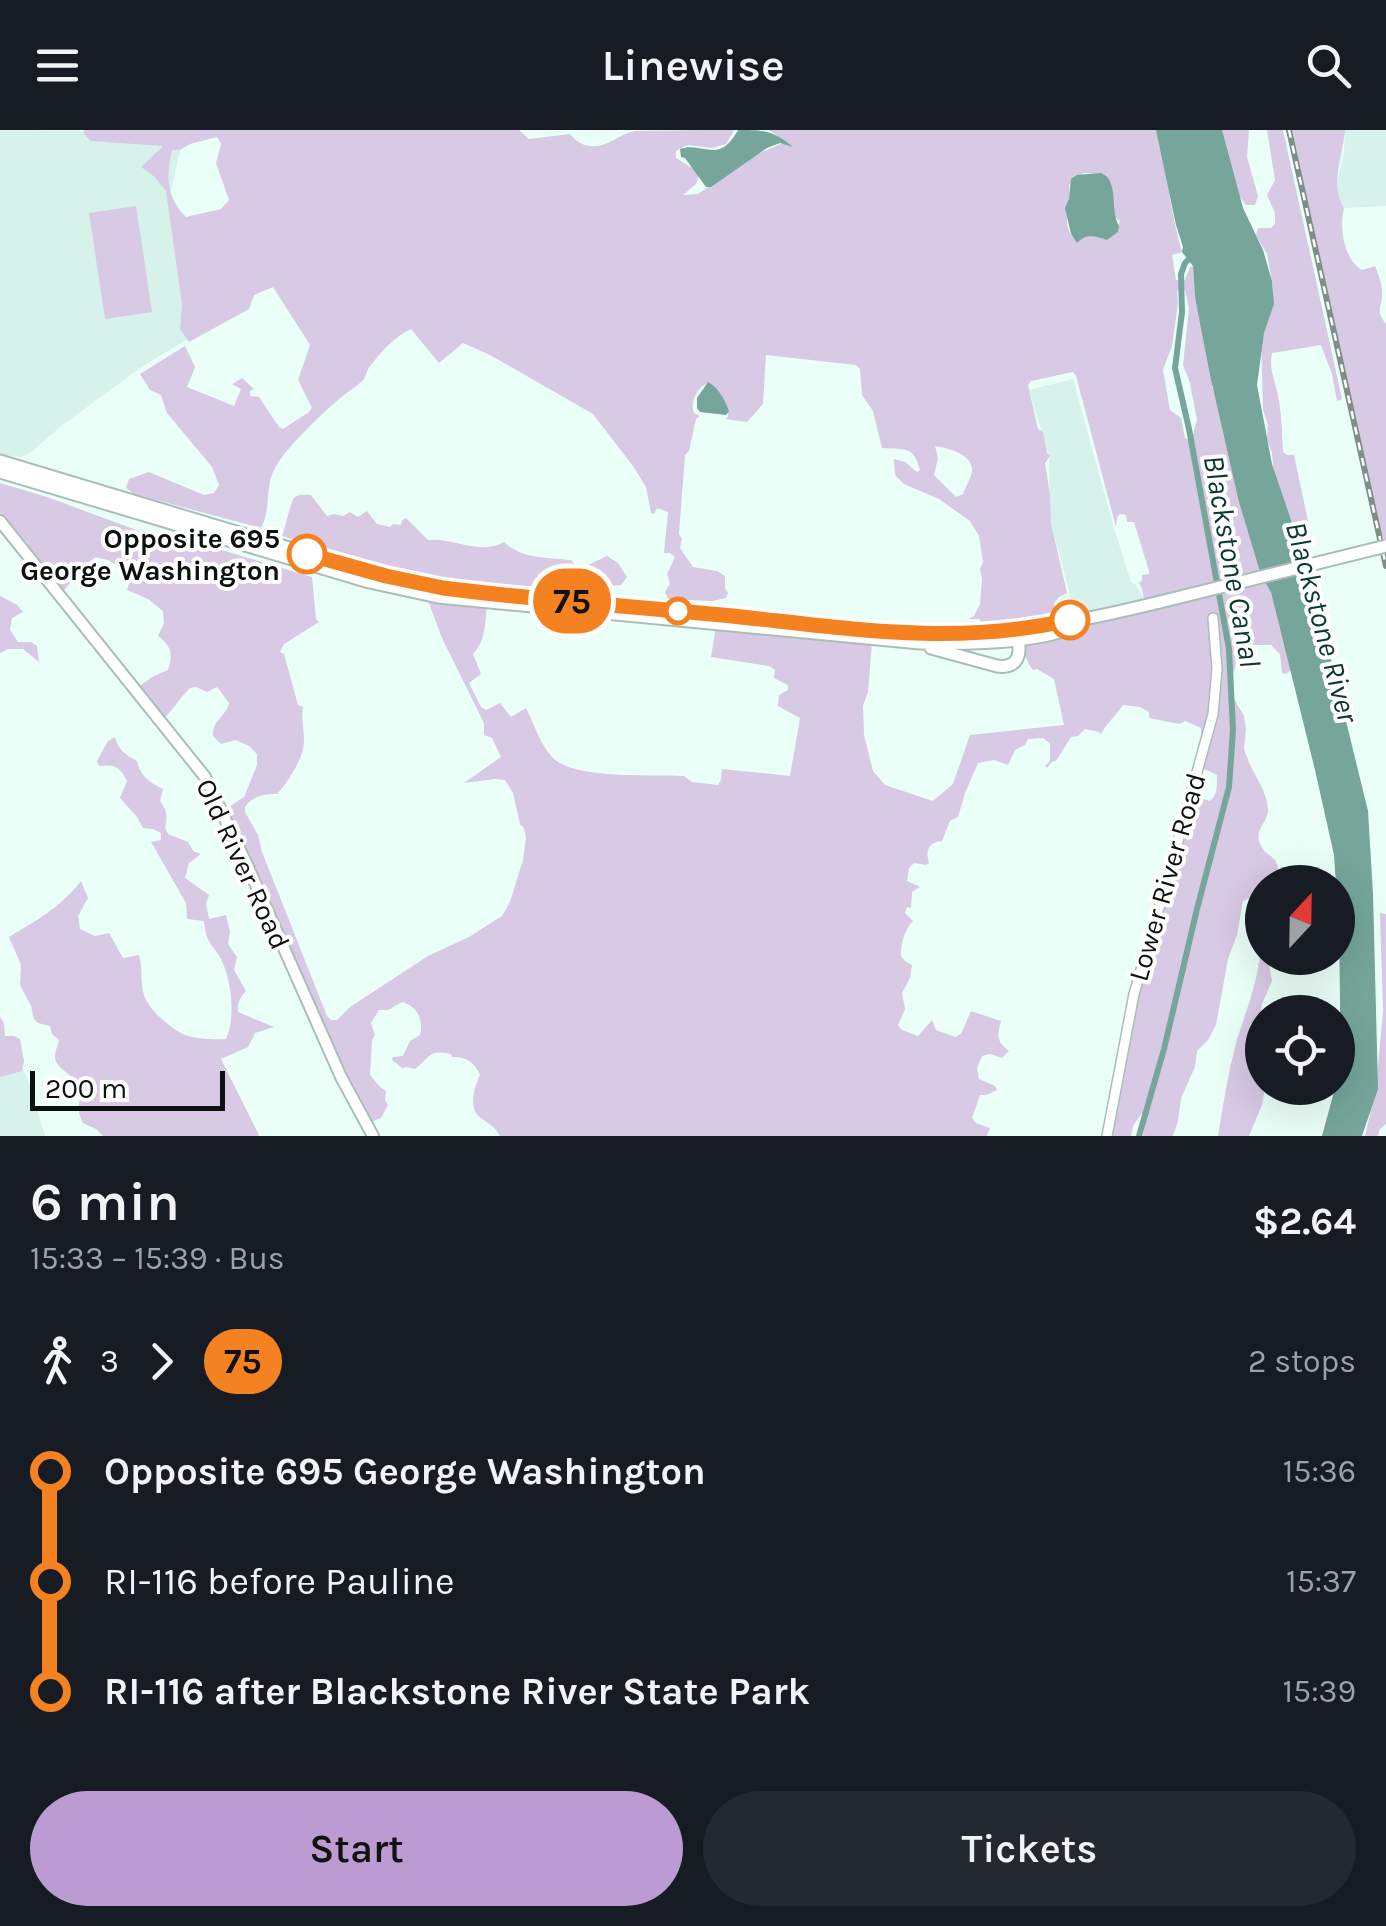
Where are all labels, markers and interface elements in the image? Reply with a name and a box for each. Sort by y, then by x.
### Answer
icon: menu [30,38,85,93]
icon: search [1301,38,1356,93]
text: Linewise [601,39,785,91]
water label: Blackstone Canal [1196,452,1268,670]
water label: Blackstone River [1278,518,1367,728]
place label: Opposite 695 George Washington [20,522,280,587]
marker: Opposite 695 George Washington [288,535,326,573]
line badge: 75 [527,568,617,634]
text: 75 [553,581,591,622]
unlabelled marker [665,598,691,624]
unlabelled marker [1051,601,1089,639]
street label: Lower River Road [1122,769,1212,985]
street label: Old River Road [189,773,297,955]
north arrow [1245,865,1355,975]
map controls [1245,865,1355,1105]
button: locate [1245,995,1355,1105]
scale bar [30,1066,225,1110]
text: 200 m [45,1072,127,1105]
text: 6 min [30,1170,180,1234]
text: $2.64 [1253,1199,1356,1244]
text: 15:33 – 15:39 · Bus [30,1240,285,1277]
icon: walk [30,1334,85,1389]
icon: forward [134,1334,189,1389]
text: 75 [224,1341,262,1382]
text: 3 [100,1343,119,1380]
text: 2 stops [1248,1343,1356,1380]
text: Opposite 695 George Washington [104,1449,706,1494]
text: 15:36 [1283,1453,1356,1490]
text: RI-116 before Pauline [104,1559,455,1604]
text: 15:37 [1286,1563,1356,1600]
text: RI-116 after Blackstone River State Park [104,1669,810,1714]
text: 15:39 [1283,1673,1356,1710]
button: Start [30,1791,683,1906]
button: Tickets [703,1791,1356,1906]

